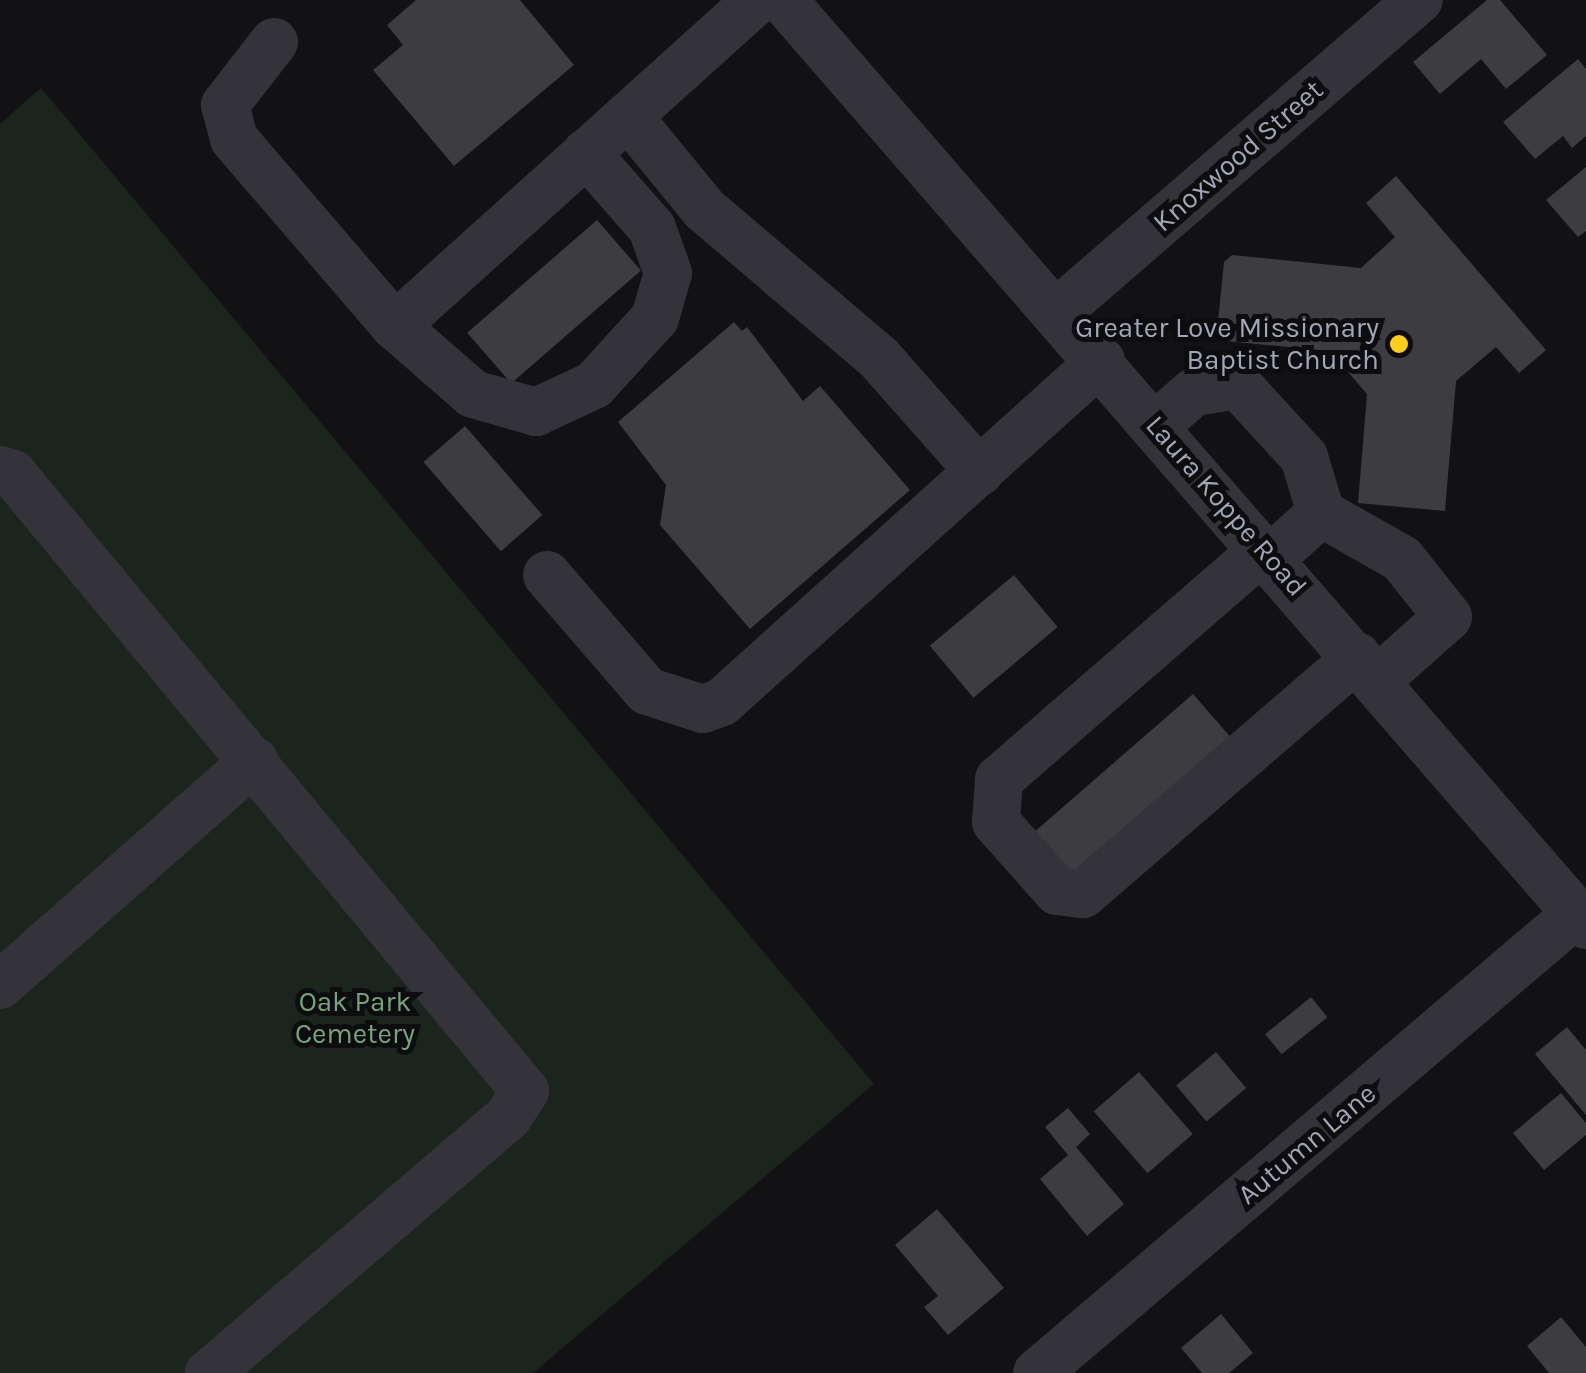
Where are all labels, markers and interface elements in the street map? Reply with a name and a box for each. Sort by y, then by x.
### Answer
street label: Knoxwood Street [1146,73,1330,239]
place label: Greater Love Missionary Baptist Church [1075,311,1379,377]
marker: Greater Love Missionary Baptist Church [1388,333,1410,355]
street label: Laura Koppe Road [1138,409,1314,603]
park label: Oak Park Cemetery [295,985,415,1051]
street label: Autumn Lane [1231,1076,1383,1212]

